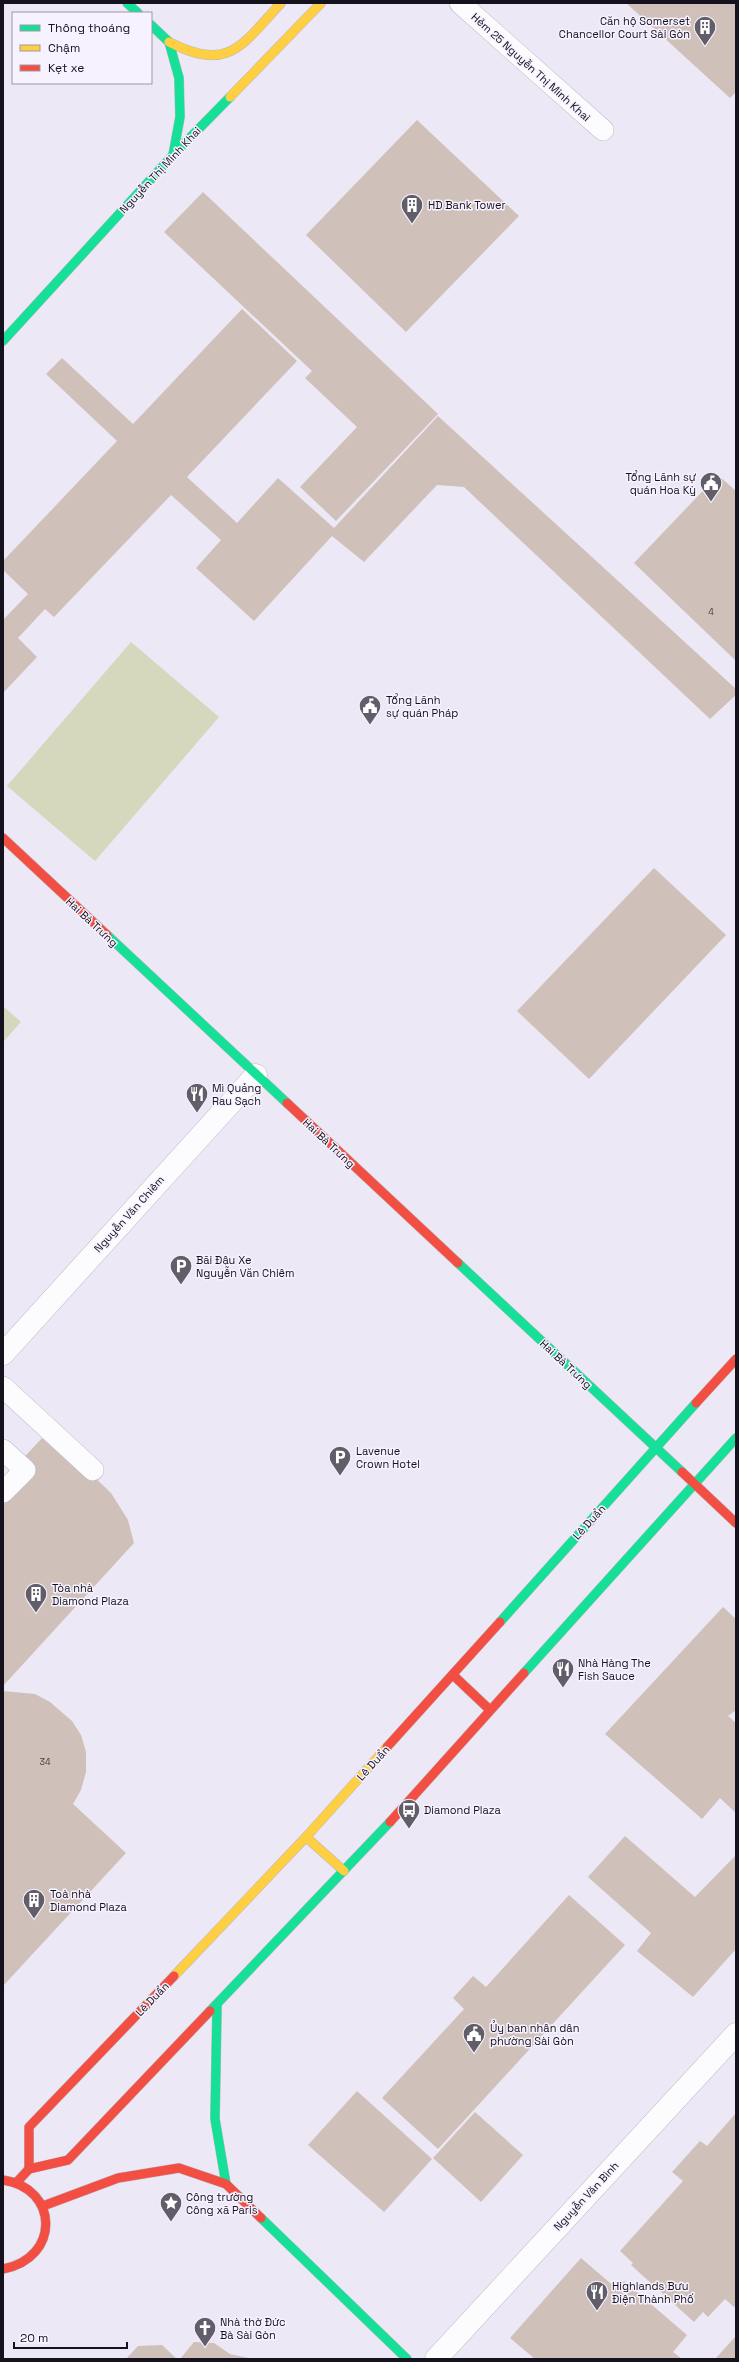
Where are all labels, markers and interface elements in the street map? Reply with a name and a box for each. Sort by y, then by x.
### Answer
street label: Hẻm 25 Nguyễn Thị Minh Khai [469,10,594,124]
legend [12,12,152,84]
place label: Căn hộ Somerset Chancellor Court Sài Gòn [559,14,690,41]
building icon: Căn hộ Somerset Chancellor Court Sài Gòn [692,14,718,47]
text: Thông thoáng [48,20,130,36]
text: Chậm [48,40,80,56]
text: Kẹt xe [48,60,84,76]
street label: Nguyễn Thị Minh Khai [116,124,204,216]
building icon: HD Bank Tower [399,192,425,225]
place label: HD Bank Tower [428,198,506,212]
place label: Tổng Lãnh sự quán Hoa Kỳ [625,470,697,497]
public building icon: Tổng Lãnh sự quán Hoa Kỳ [698,470,724,503]
house number: 4 [708,606,714,618]
public building icon: Tổng Lãnh sự quán Pháp [357,693,383,726]
place label: Tổng Lãnh sự quán Pháp [386,693,458,720]
street label: Hai Bà Trưng [63,894,121,950]
restaurant icon: Mì Quảng Rau Sạch [184,1081,210,1114]
place label: Mì Quảng Rau Sạch [212,1081,261,1108]
street label: Hai Bà Trưng [300,1115,358,1171]
street label: Nguyễn Văn Chiêm [91,1173,167,1255]
parking icon: Bãi Đậu Xe Nguyễn Văn Chiêm [168,1253,194,1286]
place label: Bãi Đậu Xe Nguyễn Văn Chiêm [196,1253,295,1280]
street label: Hai Bà Trưng [537,1336,595,1392]
parking icon: Lavenue Crown Hotel [327,1444,353,1477]
place label: Lavenue Crown Hotel [356,1444,420,1471]
street label: Lê Duẩn [570,1502,608,1542]
building icon: Tòa nhà Diamond Plaza [23,1581,49,1614]
place label: Tòa nhà Diamond Plaza [52,1581,130,1608]
restaurant icon: Nhà Hàng The Fish Sauce [550,1656,576,1689]
place label: Nhà Hàng The Fish Sauce [578,1656,651,1683]
street label: Lê Duẩn [354,1743,392,1783]
house number: 34 [39,1756,51,1768]
bus stop icon: Diamond Plaza [396,1797,422,1830]
place label: Diamond Plaza [424,1803,502,1817]
building icon: Toà nhà Diamond Plaza [21,1887,47,1920]
place label: Toà nhà Diamond Plaza [50,1887,128,1914]
street label: Lê Duẩn [132,1979,172,2019]
place label: Ủy ban nhân dân phường Sài Gòn [490,2020,579,2048]
public building icon: Ủy ban nhân dân phường Sài Gòn [461,2021,487,2054]
street label: Nguyễn Văn Bình [550,2158,622,2234]
place icon: Công trường Công xã Paris [158,2190,184,2223]
place label: Công trường Công xã Paris [186,2190,258,2217]
restaurant icon: Highlands Bưu Điện Thành Phố [584,2279,610,2312]
place label: Highlands Bưu Điện Thành Phố [612,2279,694,2306]
church icon: Nhà thờ Đức Bà Sài Gòn [192,2315,218,2348]
place label: Nhà thờ Đức Bà Sài Gòn [220,2315,286,2342]
scale bar [14,2324,127,2350]
text: 20 m [20,2330,48,2346]

